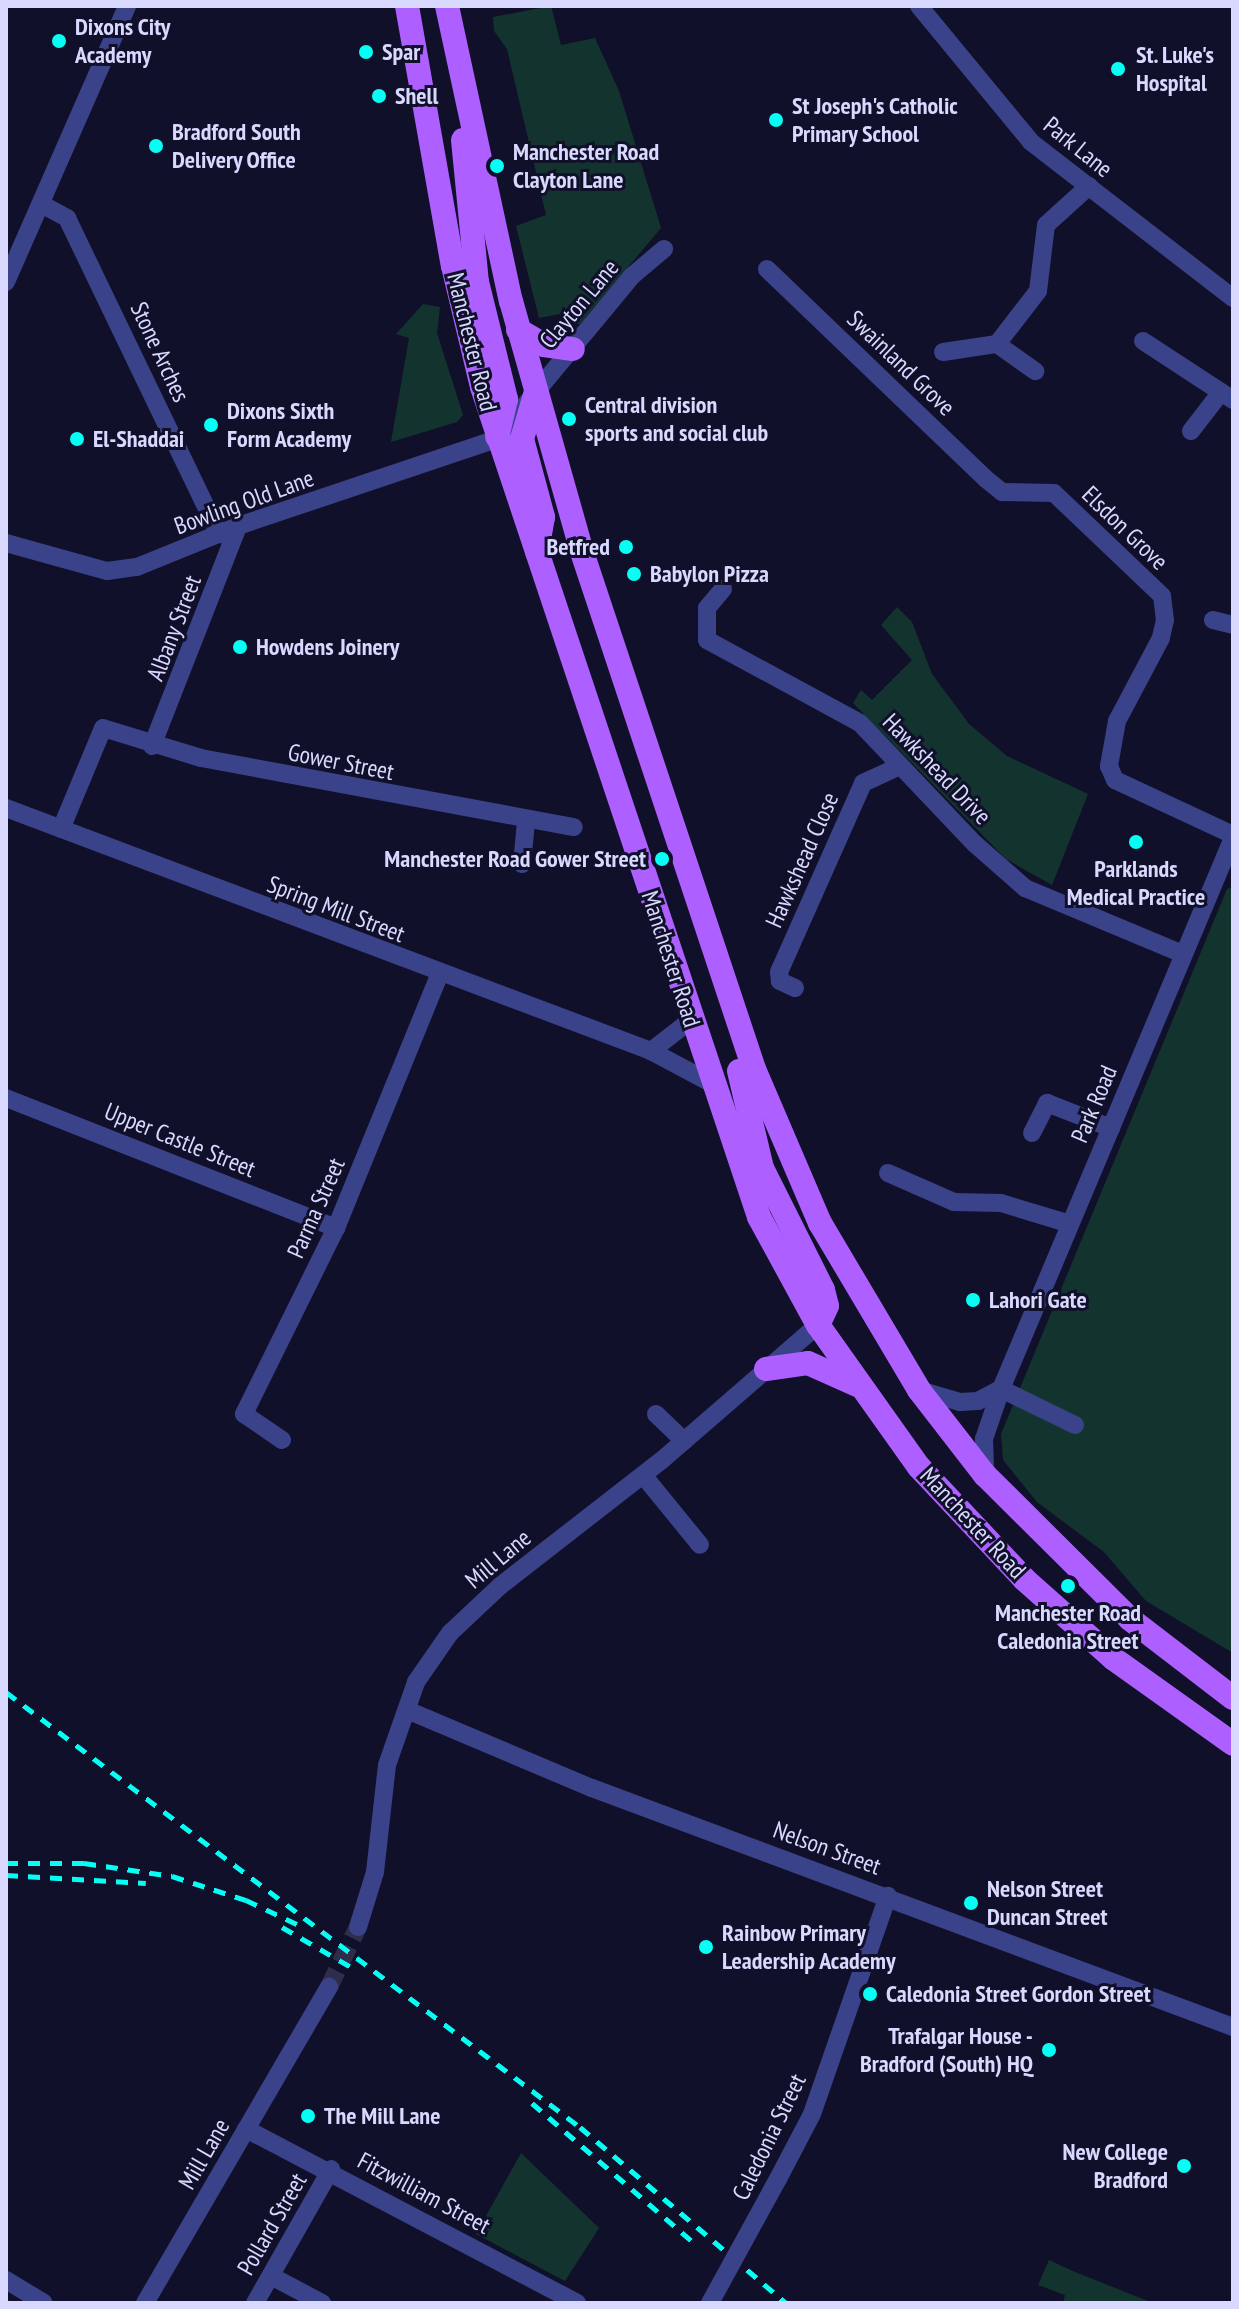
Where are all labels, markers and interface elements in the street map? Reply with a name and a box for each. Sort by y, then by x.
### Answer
place label: Dixons City Academy [75,13,171,69]
marker: Dixons City Academy [50,32,68,50]
place label: Spar [382,38,420,66]
place label: St. Luke's Hospital [1136,41,1215,97]
marker: Spar [357,43,375,61]
marker: St. Luke's Hospital [1107,58,1129,80]
place label: Shell [395,82,438,110]
marker: Shell [370,87,388,105]
place label: St Joseph's Catholic Primary School [792,92,958,148]
marker: St Joseph's Catholic Primary School [767,111,785,129]
street label: Park Lane [1038,111,1118,183]
place label: Bradford South Delivery Office [172,118,301,174]
marker: Bradford South Delivery Office [147,137,165,155]
place label: Manchester Road Clayton Lane [513,138,659,194]
marker: Manchester Road Clayton Lane [488,157,506,175]
street label: Clayton Lane [533,254,625,354]
street label: Manchester Road [441,270,503,414]
street label: Stone Arches [124,297,196,407]
street label: Swainland Grove [841,304,961,422]
place label: Central division sports and social club [585,391,768,447]
place label: Dixons Sixth Form Academy [227,397,352,453]
marker: Central division sports and social club [560,410,578,428]
marker: Dixons Sixth Form Academy [202,416,220,434]
place label: El-Shaddai [93,425,184,453]
marker: El-Shaddai [68,430,86,448]
street label: Bowling Old Lane [170,463,318,541]
street label: Elsdon Grove [1076,480,1174,576]
place label: Betfred [547,533,610,561]
marker: Betfred [617,538,635,556]
place label: Babylon Pizza [650,560,769,588]
marker: Babylon Pizza [625,565,643,583]
street label: Albany Street [141,571,207,685]
place label: Howdens Joinery [256,633,399,661]
marker: Howdens Joinery [231,638,249,656]
street label: Hawkshead Drive [877,707,997,831]
street label: Gower Street [286,738,396,786]
street label: Hawkshead Close [759,788,845,932]
marker: Parklands Medical Practice [1127,833,1145,851]
place label: Manchester Road Gower Street [384,845,646,873]
marker: Manchester Road Gower Street [653,850,671,868]
place label: Parklands Medical Practice [1067,855,1205,911]
street label: Spring Mill Street [263,870,409,948]
street label: Manchester Road [635,887,707,1031]
street label: Park Road [1065,1061,1123,1147]
street label: Upper Castle Street [100,1097,260,1183]
street label: Parma Street [281,1154,351,1262]
place label: Lahori Gate [989,1286,1087,1314]
marker: Lahori Gate [964,1291,982,1309]
street label: Manchester Road [914,1461,1032,1585]
street label: Mill Lane [459,1523,537,1595]
marker: Manchester Road Caledonia Street [1059,1577,1077,1595]
place label: Manchester Road Caledonia Street [995,1599,1141,1655]
street label: Nelson Street [769,1815,885,1881]
place label: Nelson Street Duncan Street [987,1875,1107,1931]
marker: Nelson Street Duncan Street [962,1894,980,1912]
place label: Rainbow Primary Leadership Academy [722,1919,896,1975]
marker: Rainbow Primary Leadership Academy [697,1938,715,1956]
place label: Caledonia Street Gordon Street [886,1980,1151,2008]
marker: Caledonia Street Gordon Street [861,1985,879,2003]
place label: Trafalgar House - Bradford (South) HQ [860,2022,1033,2078]
marker: Trafalgar House - Bradford (South) HQ [1040,2041,1058,2059]
street label: Caledonia Street [726,2069,812,2205]
place label: The Mill Lane [324,2102,440,2130]
marker: The Mill Lane [299,2107,317,2125]
street label: Mill Lane [172,2114,236,2194]
place label: New College Bradford [1062,2138,1168,2194]
street label: Fitzwilliam Street [353,2146,495,2240]
marker: New College Bradford [1175,2157,1193,2175]
street label: Pollard Street [231,2168,313,2280]

